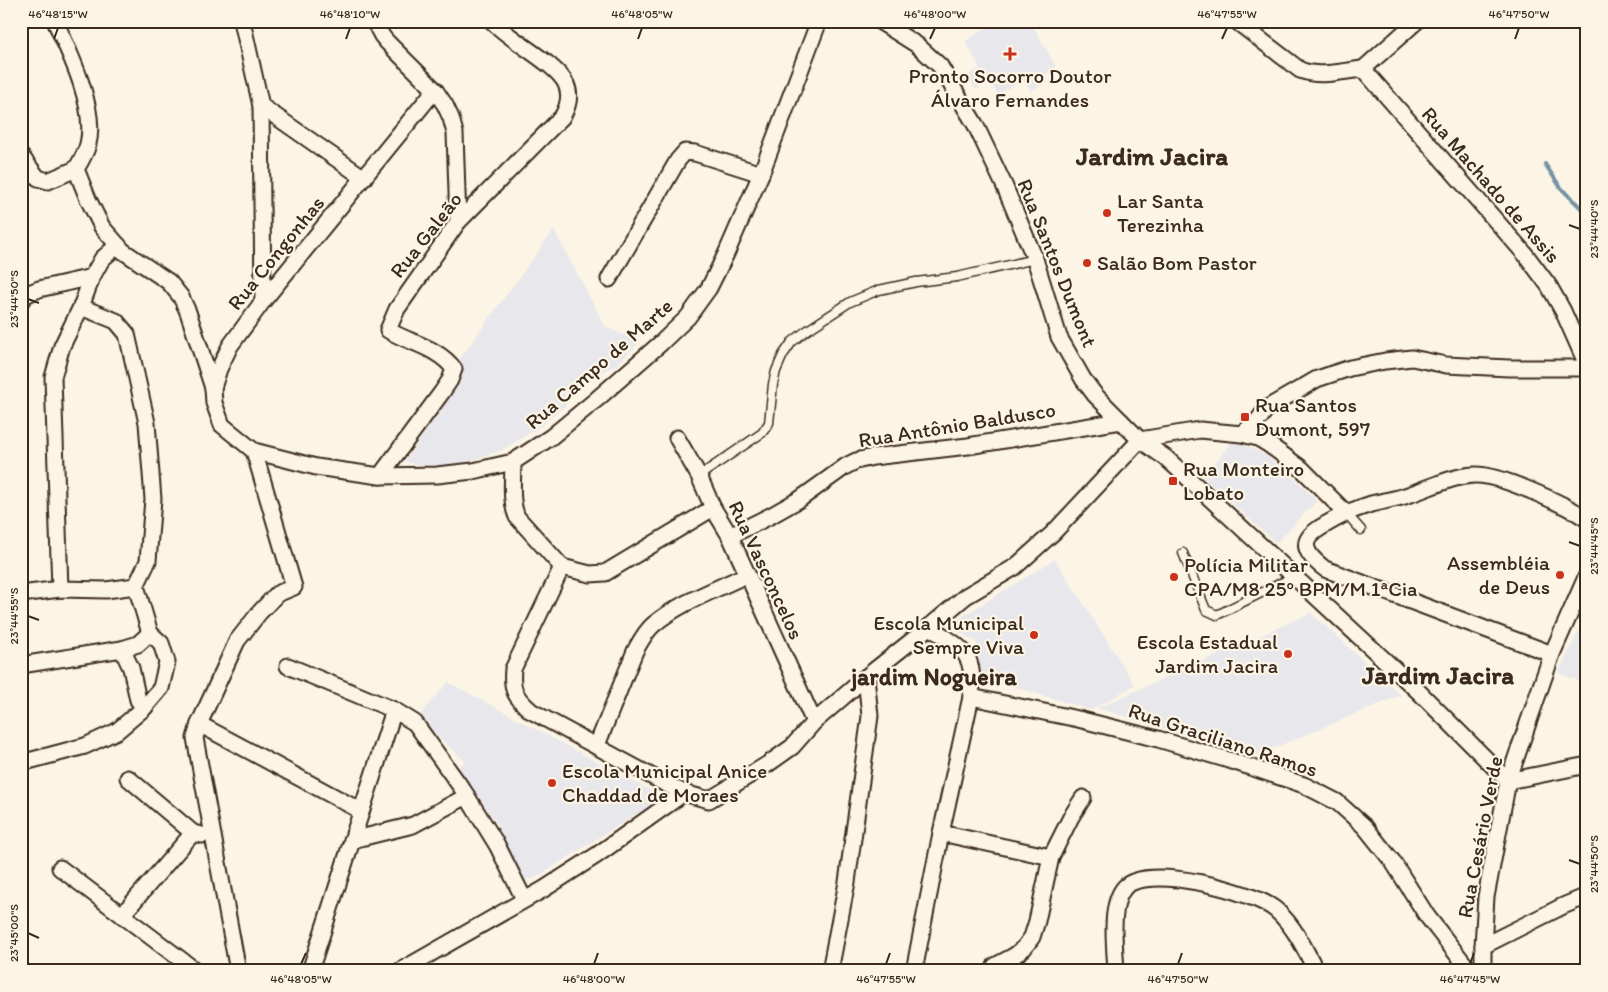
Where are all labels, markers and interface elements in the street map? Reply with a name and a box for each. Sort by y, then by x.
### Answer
text: 46°48'15"W [28,7,88,21]
text: 46°48'10"W [320,7,380,21]
text: 46°48'05"W [611,7,673,21]
text: 46°48'00"W [904,7,966,21]
text: 46°47'55"W [1197,7,1257,21]
text: 46°47'50"W [1489,7,1549,21]
marker: Pronto Socorro Doutor Álvaro Fernandes [1003,47,1017,61]
place label: Pronto Socorro Doutor Álvaro Fernandes [909,63,1112,112]
street label: Rua Machado de Assis [1417,101,1566,268]
district label: Jardim Jacira [1075,140,1228,172]
street label: Rua Santos Dumont [1012,175,1103,351]
street label: Rua Galeão [384,187,467,283]
place label: Lar Santa Terezinha [1117,188,1204,237]
street label: Rua Congonhas [222,191,329,315]
text: 23°44'40"S [1587,199,1601,258]
marker: Lar Santa Terezinha [1101,207,1113,219]
place label: Salão Bom Pastor [1097,250,1257,275]
marker: Salão Bom Pastor [1081,257,1093,269]
text: 23°44'50"S [7,270,21,328]
street label: Rua Campo de Marte [520,293,677,434]
place label: Rua Santos Dumont, 597 [1255,392,1370,441]
street label: Rua Antônio Baldusco [857,397,1057,452]
marker: Rua Santos Dumont, 597 [1239,411,1251,423]
place label: Rua Monteiro Lobato [1183,456,1304,505]
marker: Rua Monteiro Lobato [1167,475,1179,487]
street label: Rua Vasconcelos [723,496,809,643]
text: 23°44'45"S [1587,517,1601,575]
place label: Assembléia de Deus [1447,550,1550,599]
place label: Polícia Militar CPA/M8 25º BPM/M 1ªCia [1184,552,1417,601]
marker: Assembléia de Deus [1554,569,1566,581]
marker: Polícia Militar CPA/M8 25º BPM/M 1ªCia [1168,571,1180,583]
text: 23°44'55"S [7,587,21,644]
place label: Escola Municipal Sempre Viva [873,610,1024,659]
marker: Escola Municipal Sempre Viva [1028,629,1040,641]
place label: Escola Estadual Jardim Jacira [1137,629,1278,678]
marker: Escola Estadual Jardim Jacira [1282,648,1294,660]
district label: Jardim Jacira [1361,659,1514,691]
district label: jardim Nogueira [850,662,1017,692]
street label: Rua Graciliano Ramos [1125,697,1321,782]
street label: Rua Cesário Verde [1452,754,1507,920]
place label: Escola Municipal Anice Chaddad de Moraes [562,758,767,807]
marker: Escola Municipal Anice Chaddad de Moraes [546,777,558,789]
text: 23°44'50"S [1587,835,1601,893]
text: 23°45'00"S [7,904,21,962]
text: 46°48'05"W [270,972,332,986]
text: 46°48'00"W [563,972,625,986]
text: 46°47'55"W [856,972,916,986]
text: 46°47'50"W [1148,972,1208,986]
text: 46°47'45"W [1440,972,1500,986]

